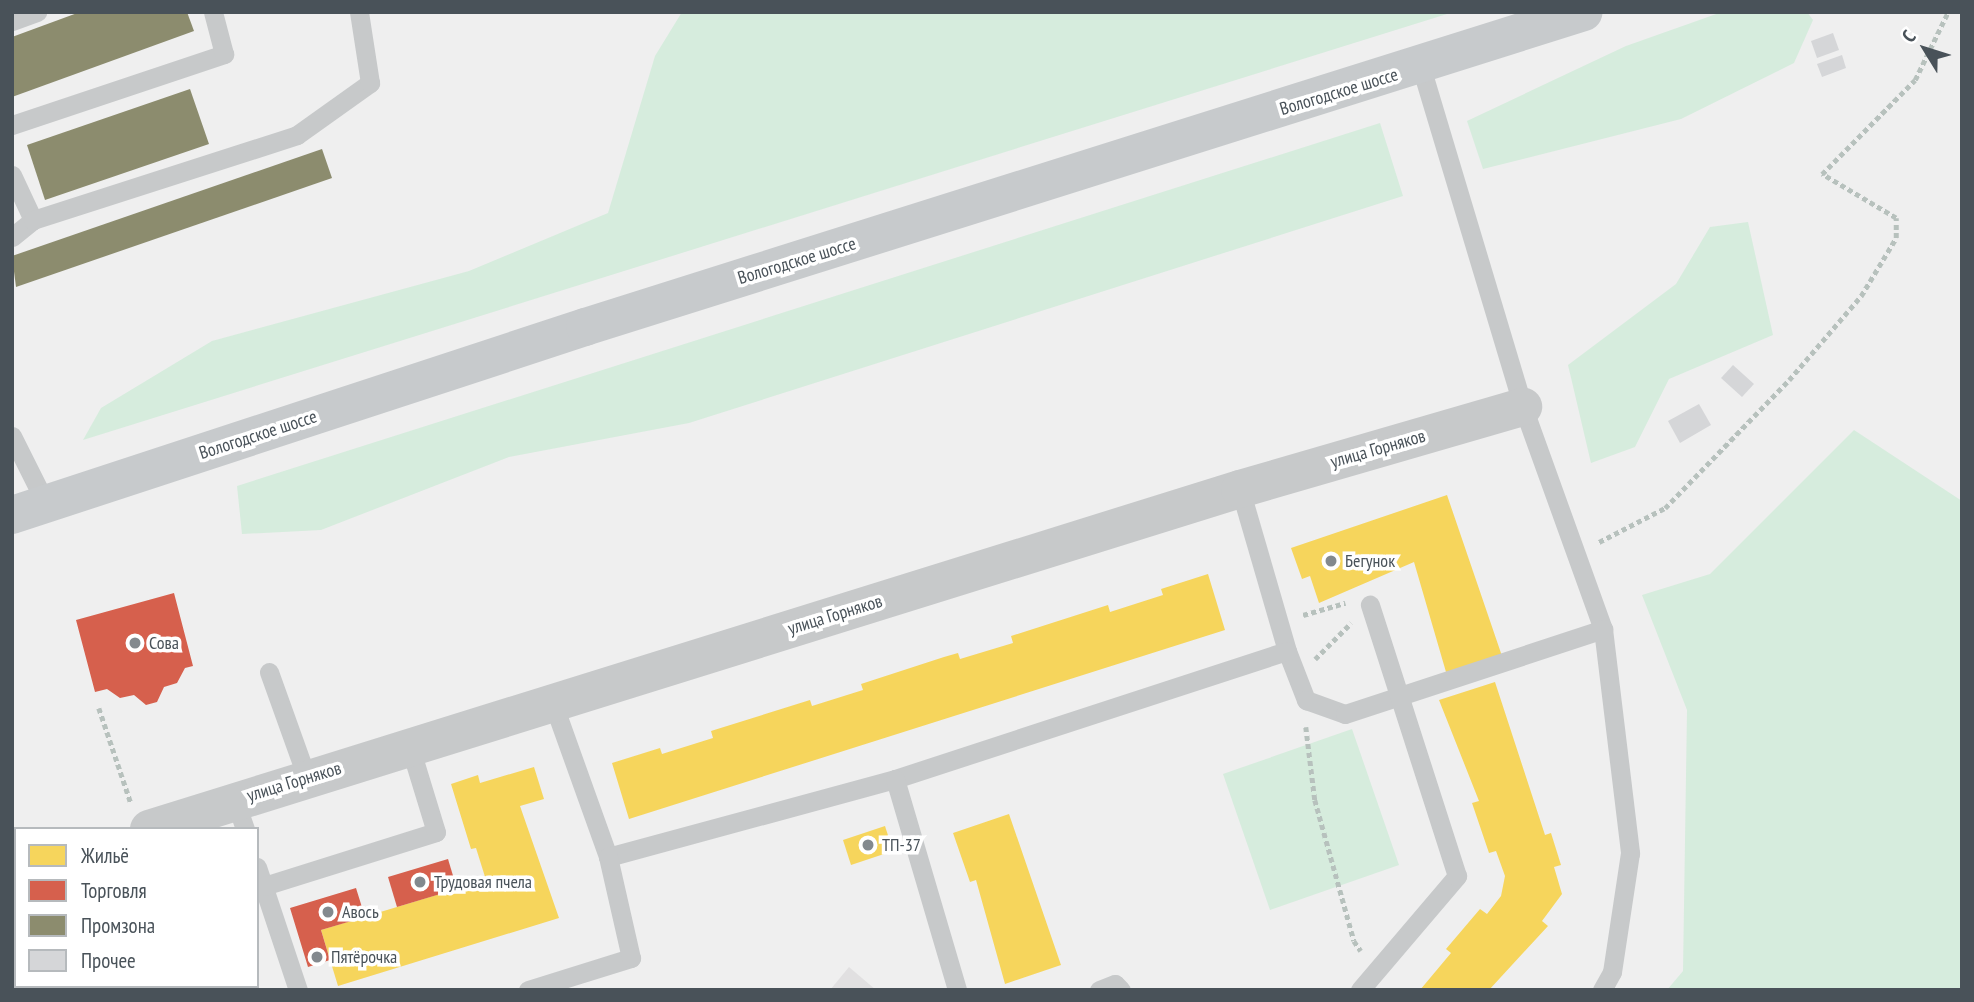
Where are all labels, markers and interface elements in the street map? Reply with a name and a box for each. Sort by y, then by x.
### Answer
north arrow [1890,14,1960,84]
text: С [1896,25,1921,47]
street label: Вологодское шоссе [1277,64,1401,120]
street label: Вологодское шоссе [735,233,859,289]
street label: Вологодское шоссе [196,406,320,464]
street label: улица Горняков [1328,425,1428,473]
place label: Бегунок [1345,550,1395,572]
marker: Бегунок [1323,553,1339,569]
street label: улица Горняков [785,590,885,640]
place label: Сова [149,632,179,654]
marker: Сова [127,635,143,651]
street label: улица Горняков [244,757,344,807]
legend [14,827,259,988]
place label: ТП-37 [882,834,921,856]
marker: ТП-37 [860,837,876,853]
text: Жильё [81,842,129,869]
place label: Трудовая пчела [434,871,532,893]
marker: Трудовая пчела [412,874,428,890]
text: Торговля [81,877,147,904]
place label: Авось [342,901,379,923]
marker: Авось [320,904,336,920]
text: Промзона [81,912,155,939]
place label: Пятёрочка [331,946,397,968]
text: Прочее [81,947,136,974]
marker: Пятёрочка [309,949,325,965]

